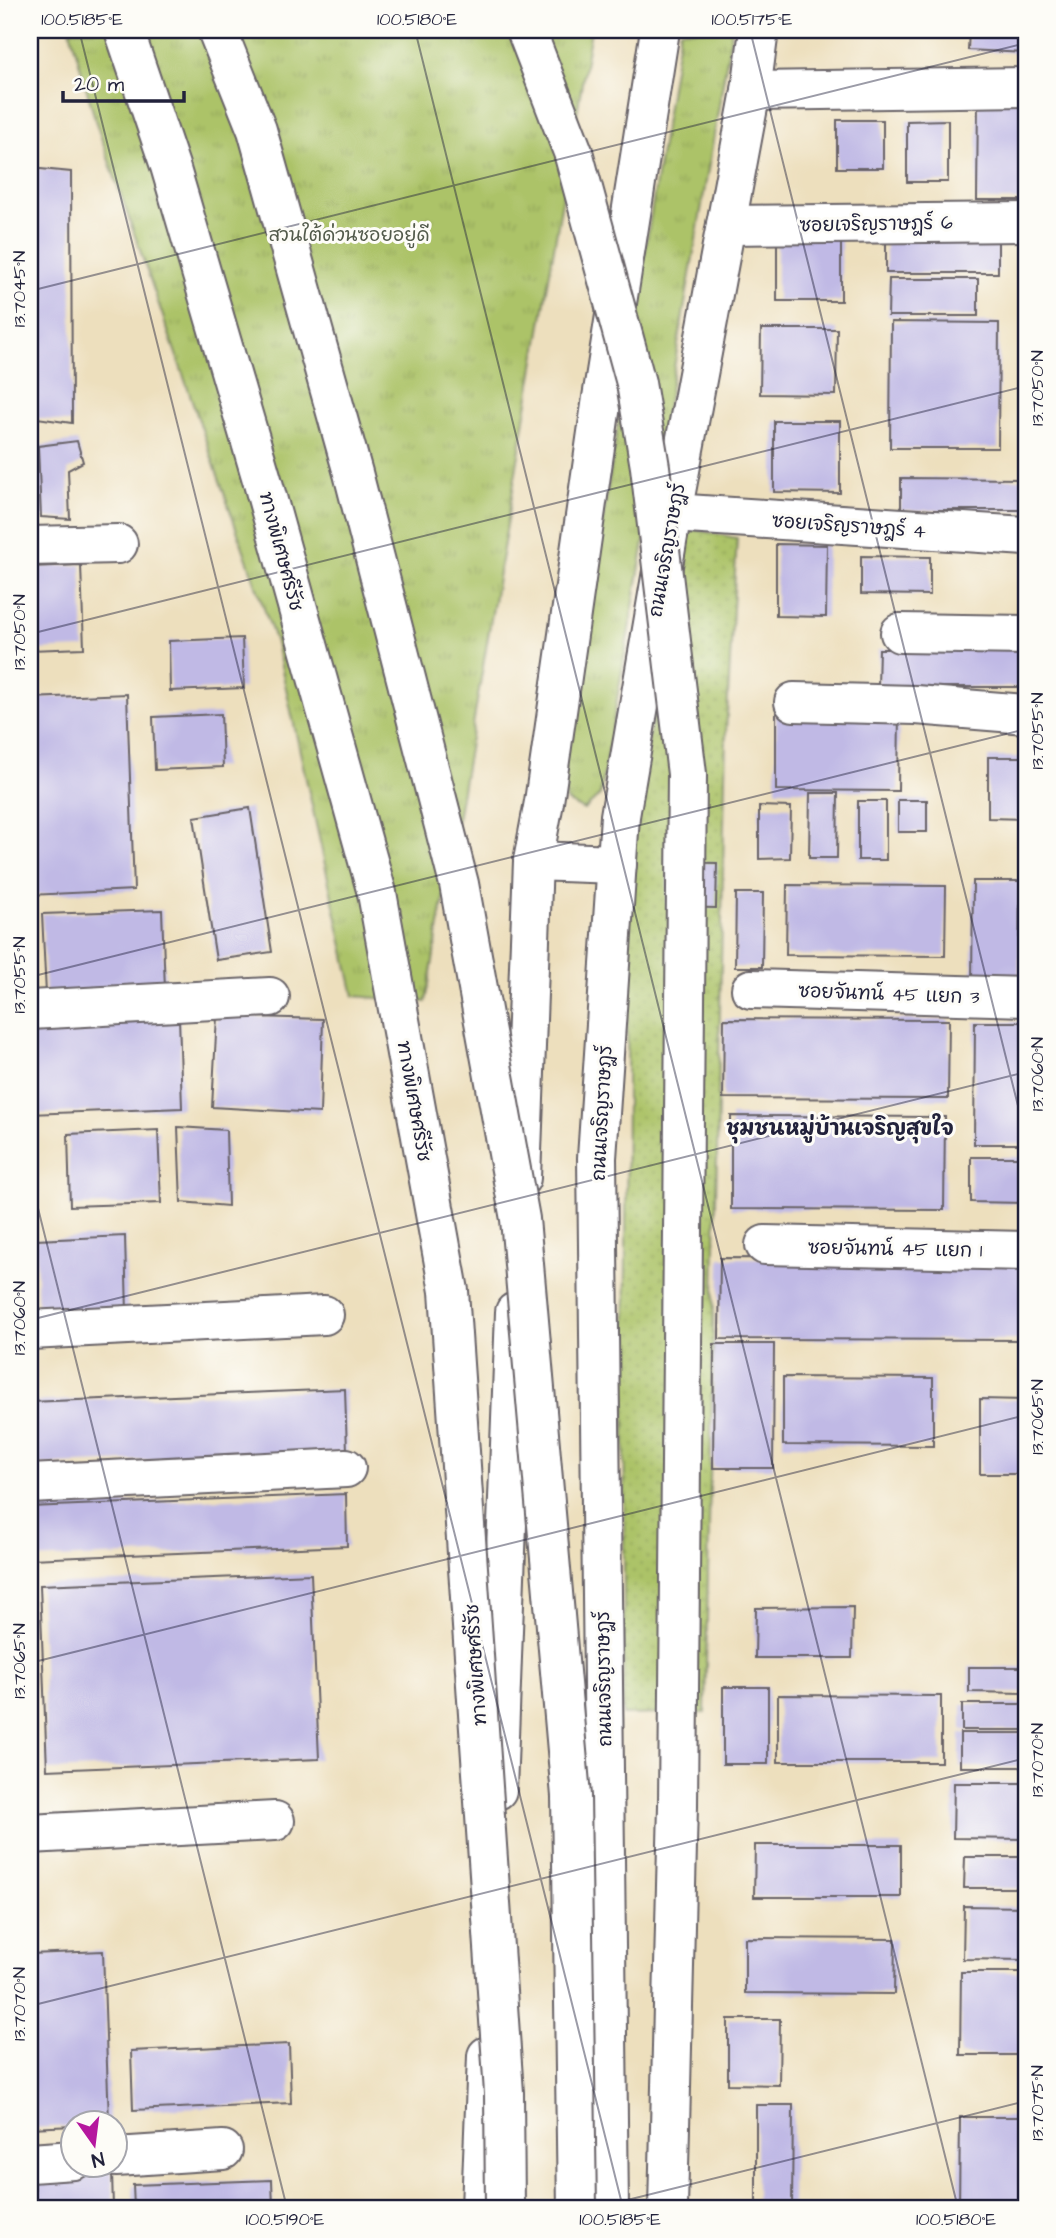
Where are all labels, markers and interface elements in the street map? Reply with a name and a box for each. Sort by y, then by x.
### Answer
text: 100.5185°E [41,7,123,32]
text: 100.5180°E [377,7,457,32]
text: 100.5175°E [711,7,793,32]
scale bar [63,60,184,104]
text: 20 m [74,70,125,99]
street label: ซอยเจริญราษฎร์ 6 [799,210,953,239]
park label: สวนใต้ด่วนซอยอยู่ดี [268,222,430,249]
text: 13.7045°N [7,251,32,327]
text: 13.7050°N [1025,350,1050,426]
street label: ถนนเจริญราษฎร์ [642,480,693,619]
street label: ทางพิเศษศรีรัช [252,489,309,614]
street label: ซอยเจริญราษฎร์ 4 [771,508,927,545]
text: 13.7050°N [7,594,32,670]
text: 13.7055°N [1025,692,1050,770]
text: 13.7055°N [7,936,32,1014]
street label: ซอยจันทน์ 45 แยก 3 [798,978,981,1011]
text: 13.7060°N [1025,1037,1050,1111]
street label: ทางพิเศษศรีรัช [390,1039,437,1164]
street label: ถนนเจริญราษฎร์ [585,1044,620,1182]
district label: ชุมชนหมู่บ้านเจริญสุขใจ [726,1113,954,1144]
street label: ซอยจันทน์ 45 แยก 1 [808,1234,983,1265]
text: 13.7060°N [7,1281,32,1355]
text: 13.7065°N [1025,1379,1050,1455]
street label: ทางพิเศษศรีรัช [459,1603,494,1727]
street label: ถนนเจริญราษฎร์ [590,1610,619,1747]
text: 13.7065°N [7,1623,32,1699]
text: 13.7070°N [1025,1723,1050,1797]
text: 13.7070°N [7,1967,32,2041]
text: 13.7075°N [1025,2065,1050,2141]
north arrow [60,2108,130,2178]
text: N [89,2144,107,2174]
text: 100.5190°E [246,2207,325,2232]
text: 100.5185°E [579,2207,661,2232]
text: 100.5180°E [916,2207,996,2232]

